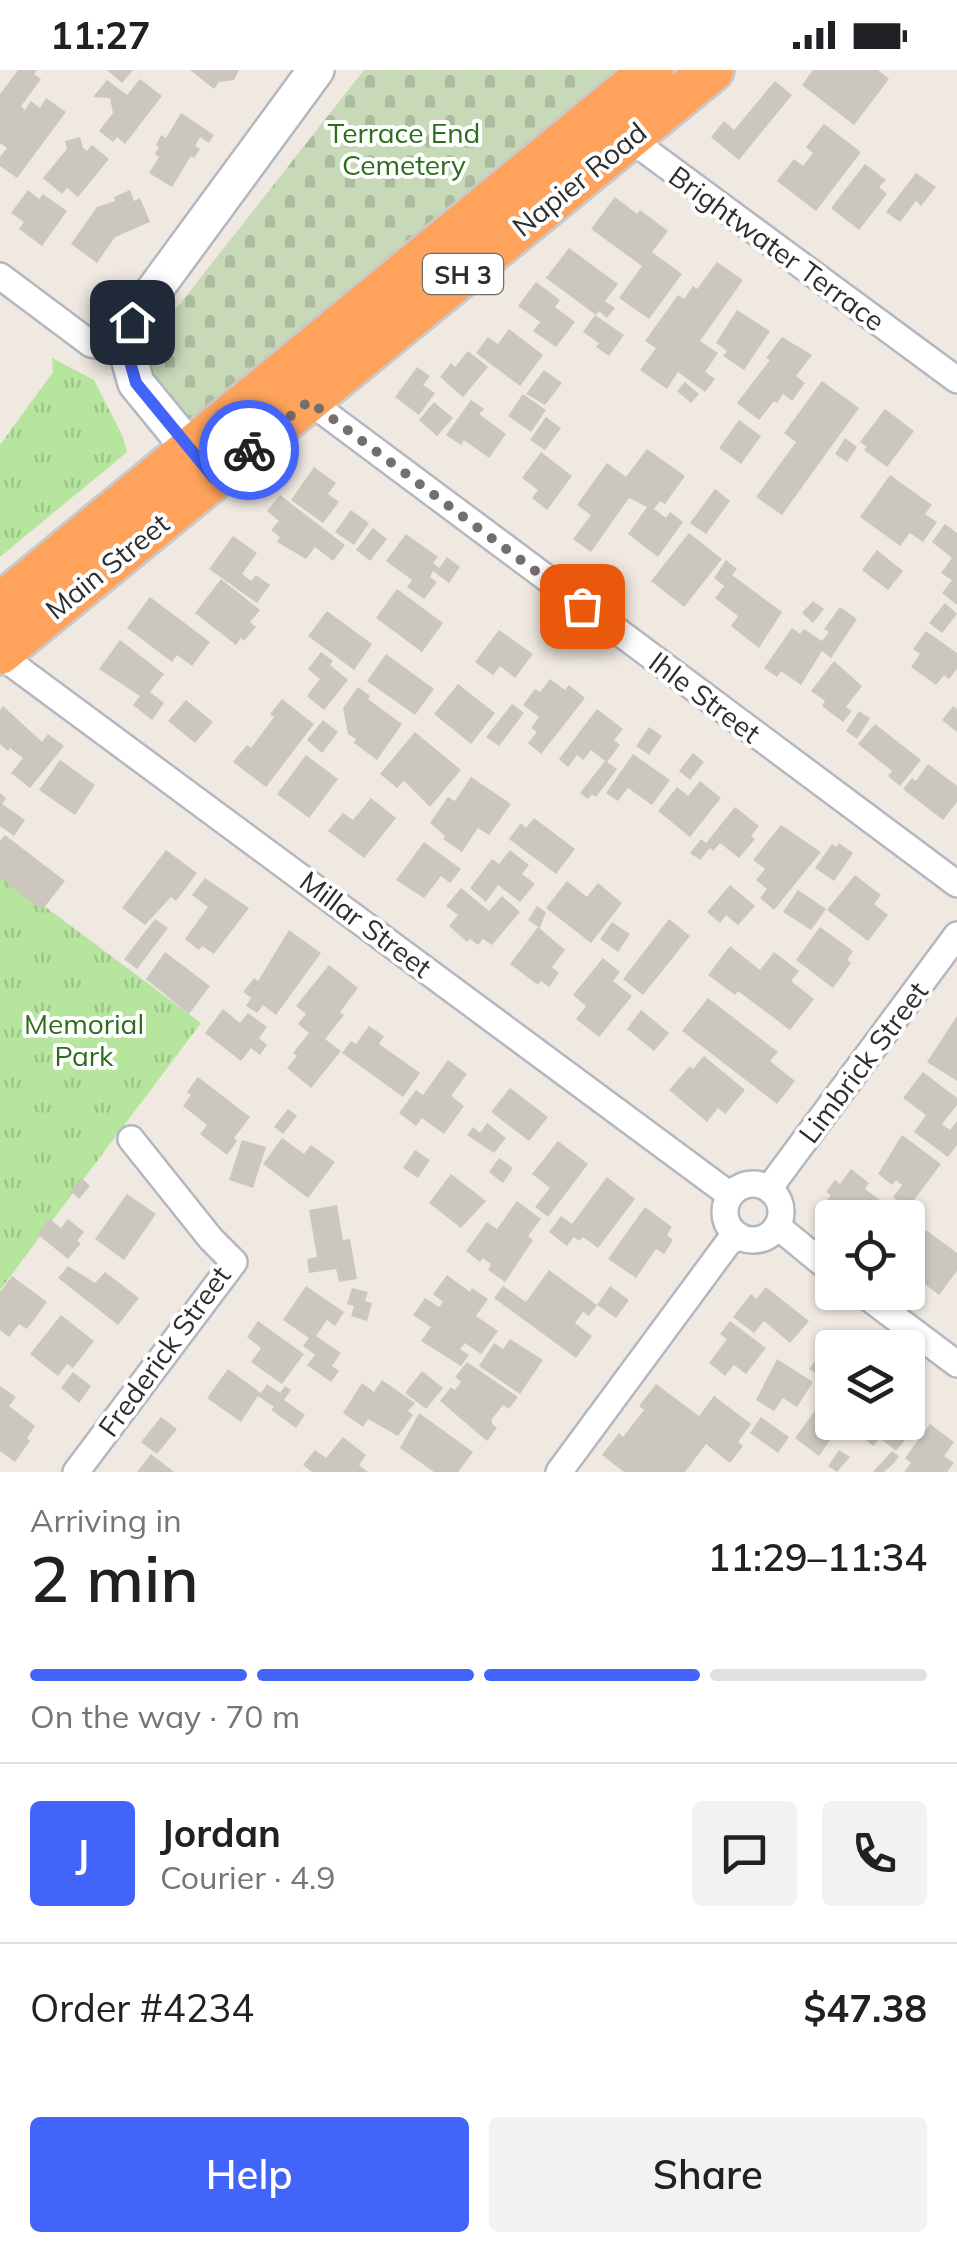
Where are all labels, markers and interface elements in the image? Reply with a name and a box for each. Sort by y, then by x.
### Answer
text: 11:27 [50,11,151,59]
street label: Napier Road [505,114,653,244]
park label: Terrace End Cemetery [328,115,480,182]
street label: Brightwater Terrace [662,158,892,338]
road number: SH 3 [423,254,503,294]
pin [90,280,175,365]
icon: home [105,295,160,350]
courier [199,400,299,500]
icon: bike [222,423,277,478]
street label: Main Street [38,506,176,626]
pin [540,564,625,649]
icon: bag [555,579,610,634]
street label: Ihle Street [642,644,768,750]
street label: Millar Street [293,863,439,985]
street label: Limbrick Street [791,974,935,1150]
park label: Memorial Park [24,1006,144,1073]
map controls [815,1200,925,1440]
button: locate [815,1200,925,1310]
street label: Frederick Street [90,1259,238,1443]
button: layers [815,1330,925,1440]
text: Arriving in [30,1500,182,1540]
text: 11:29–11:34 [707,1533,927,1581]
text: 2 min [30,1537,199,1618]
text: On the way · 70 m [30,1696,300,1736]
button: chat [692,1801,797,1906]
button: phone [822,1801,927,1906]
text: Jordan [160,1809,281,1857]
text: J [76,1829,89,1877]
text: Courier · 4.9 [160,1857,336,1897]
text: Order #4234 [30,1984,254,2032]
text: $47.38 [804,1984,927,2032]
button: Help [30,2117,469,2232]
button: Share [489,2117,927,2232]

